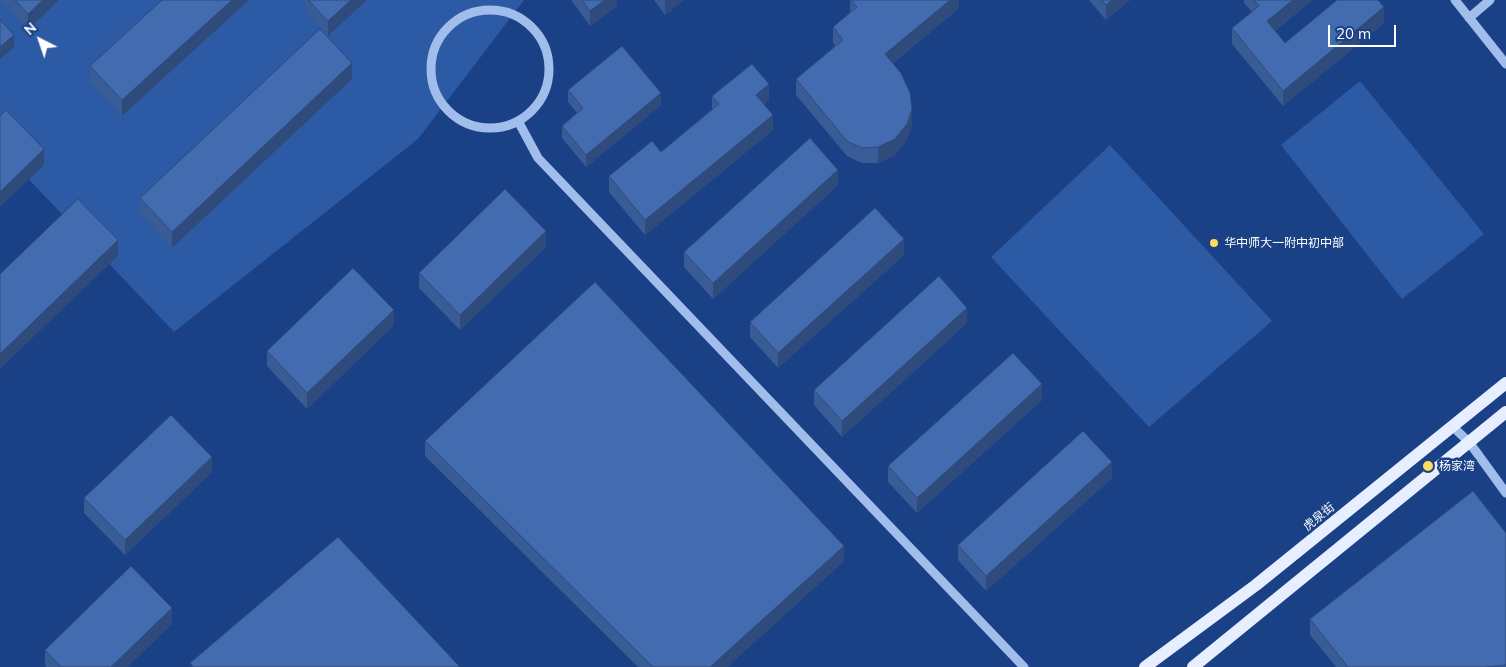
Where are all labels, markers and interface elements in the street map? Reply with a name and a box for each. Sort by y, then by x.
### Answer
north arrow [15,15,65,65]
scale bar [1331,15,1398,47]
text: N [20,18,40,39]
text: 20 m [1336,24,1371,43]
place label: 华中师大一附中初中部 [1224,236,1344,250]
marker: 华中师大一附中初中部 [1208,237,1220,249]
marker: 杨家湾 [1421,459,1435,473]
place label: 杨家湾 [1439,459,1475,473]
street label: 虎泉街 [1300,500,1338,534]

